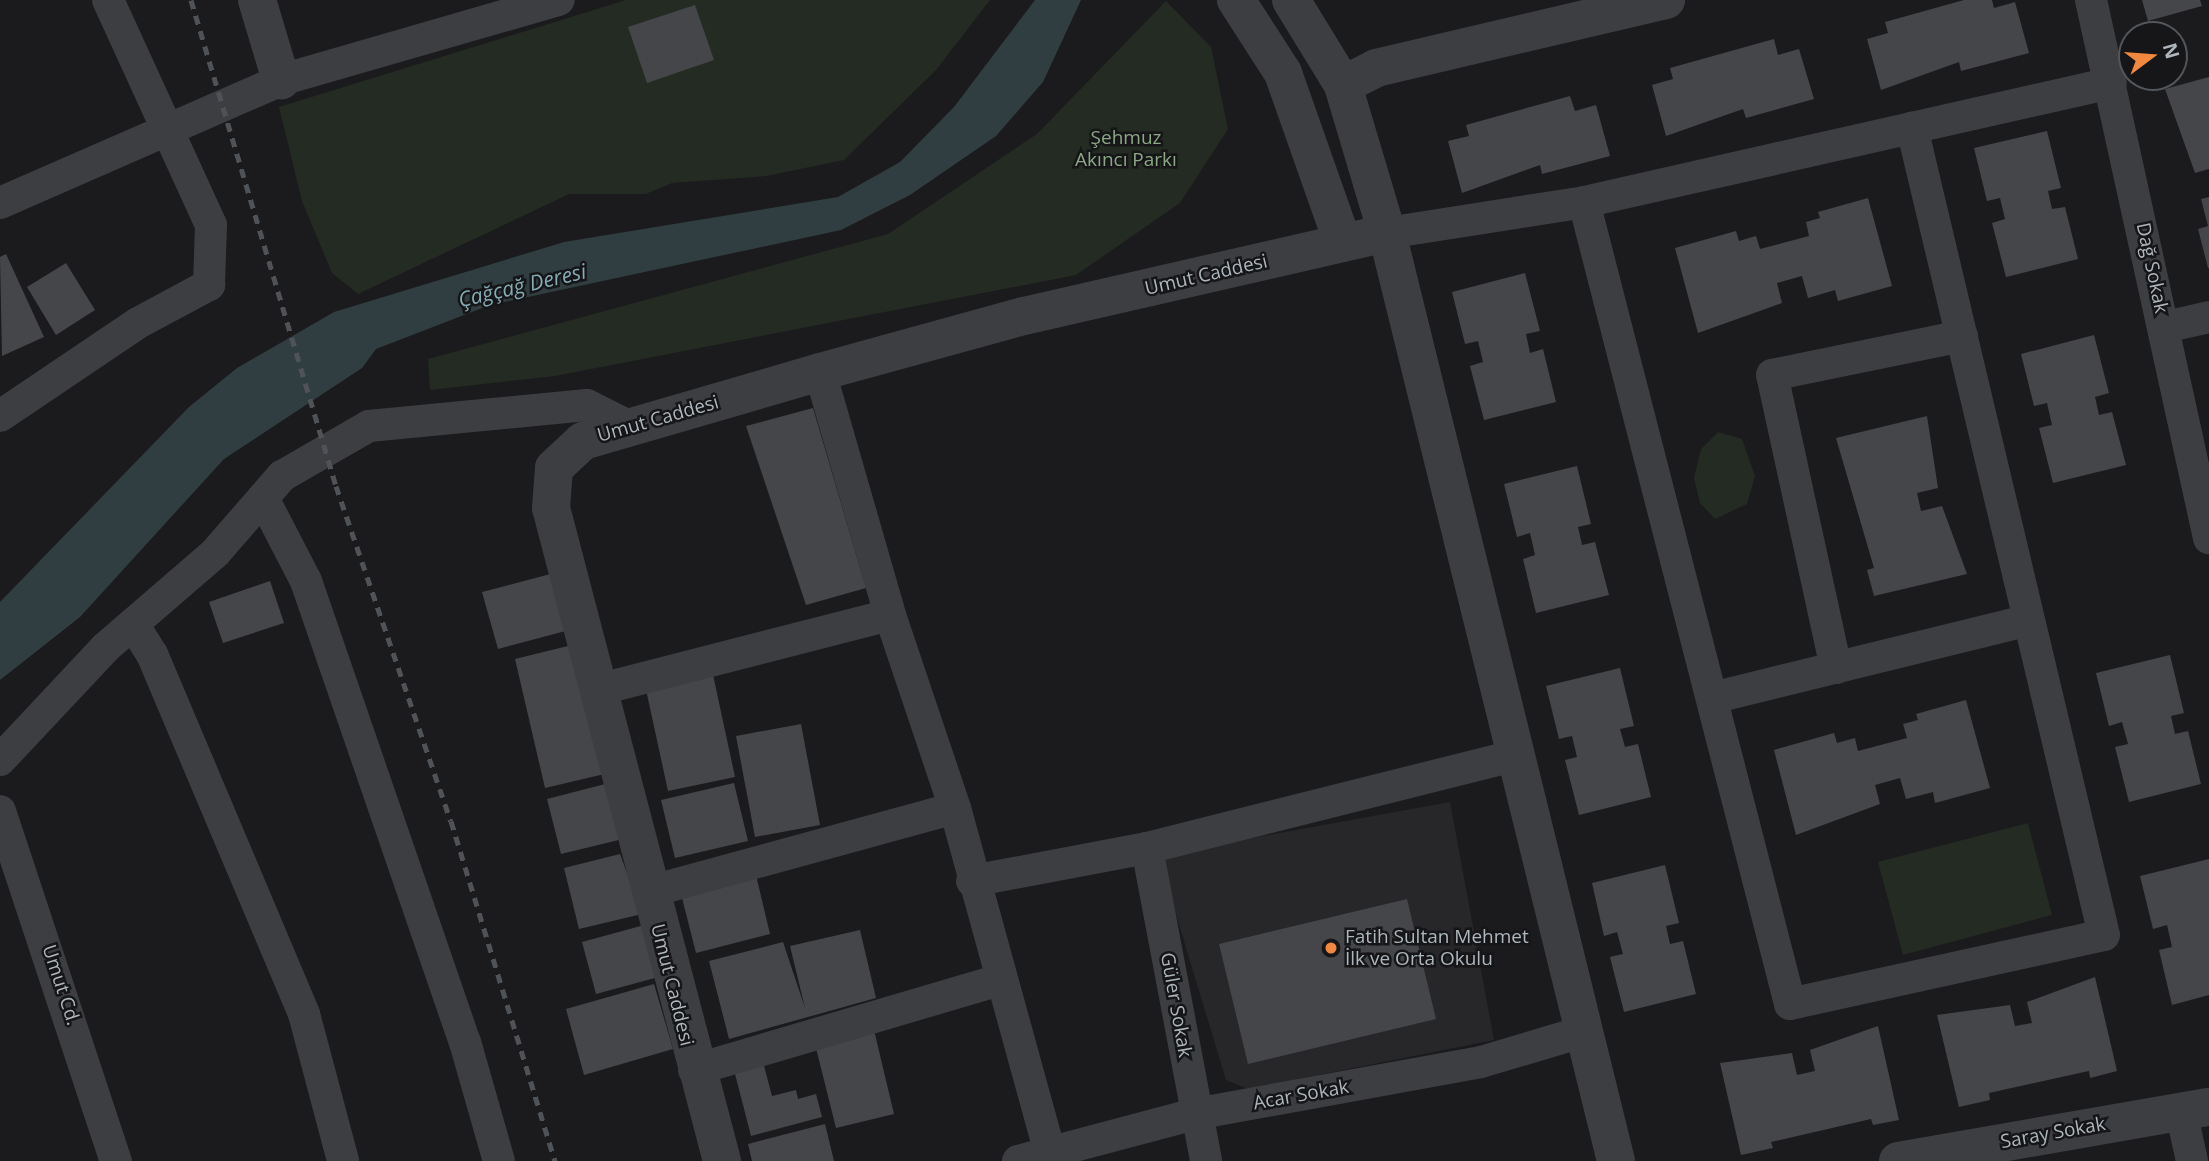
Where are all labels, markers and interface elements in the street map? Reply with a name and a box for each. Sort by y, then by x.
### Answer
north arrow [2118,21,2188,91]
text: N [2157,40,2186,62]
park label: Şehmuz Akıncı Parkı [1075,127,1177,171]
street label: Dağ Sokak [2131,221,2173,315]
street label: Umut Caddesi [1142,250,1270,300]
water label: Çağçağ Deresi [456,258,588,312]
street label: Umut Caddesi [595,391,721,447]
street label: Umut Caddesi [646,922,698,1048]
place label: Fatih Sultan Mehmet İlk ve Orta Okulu [1345,926,1529,970]
marker: Fatih Sultan Mehmet İlk ve Orta Okulu [1323,940,1339,956]
street label: Umut Cd. [37,942,85,1028]
street label: Güler Sokak [1156,951,1196,1059]
street label: Acar Sokak [1251,1075,1351,1115]
street label: Saray Sokak [1999,1113,2107,1153]

